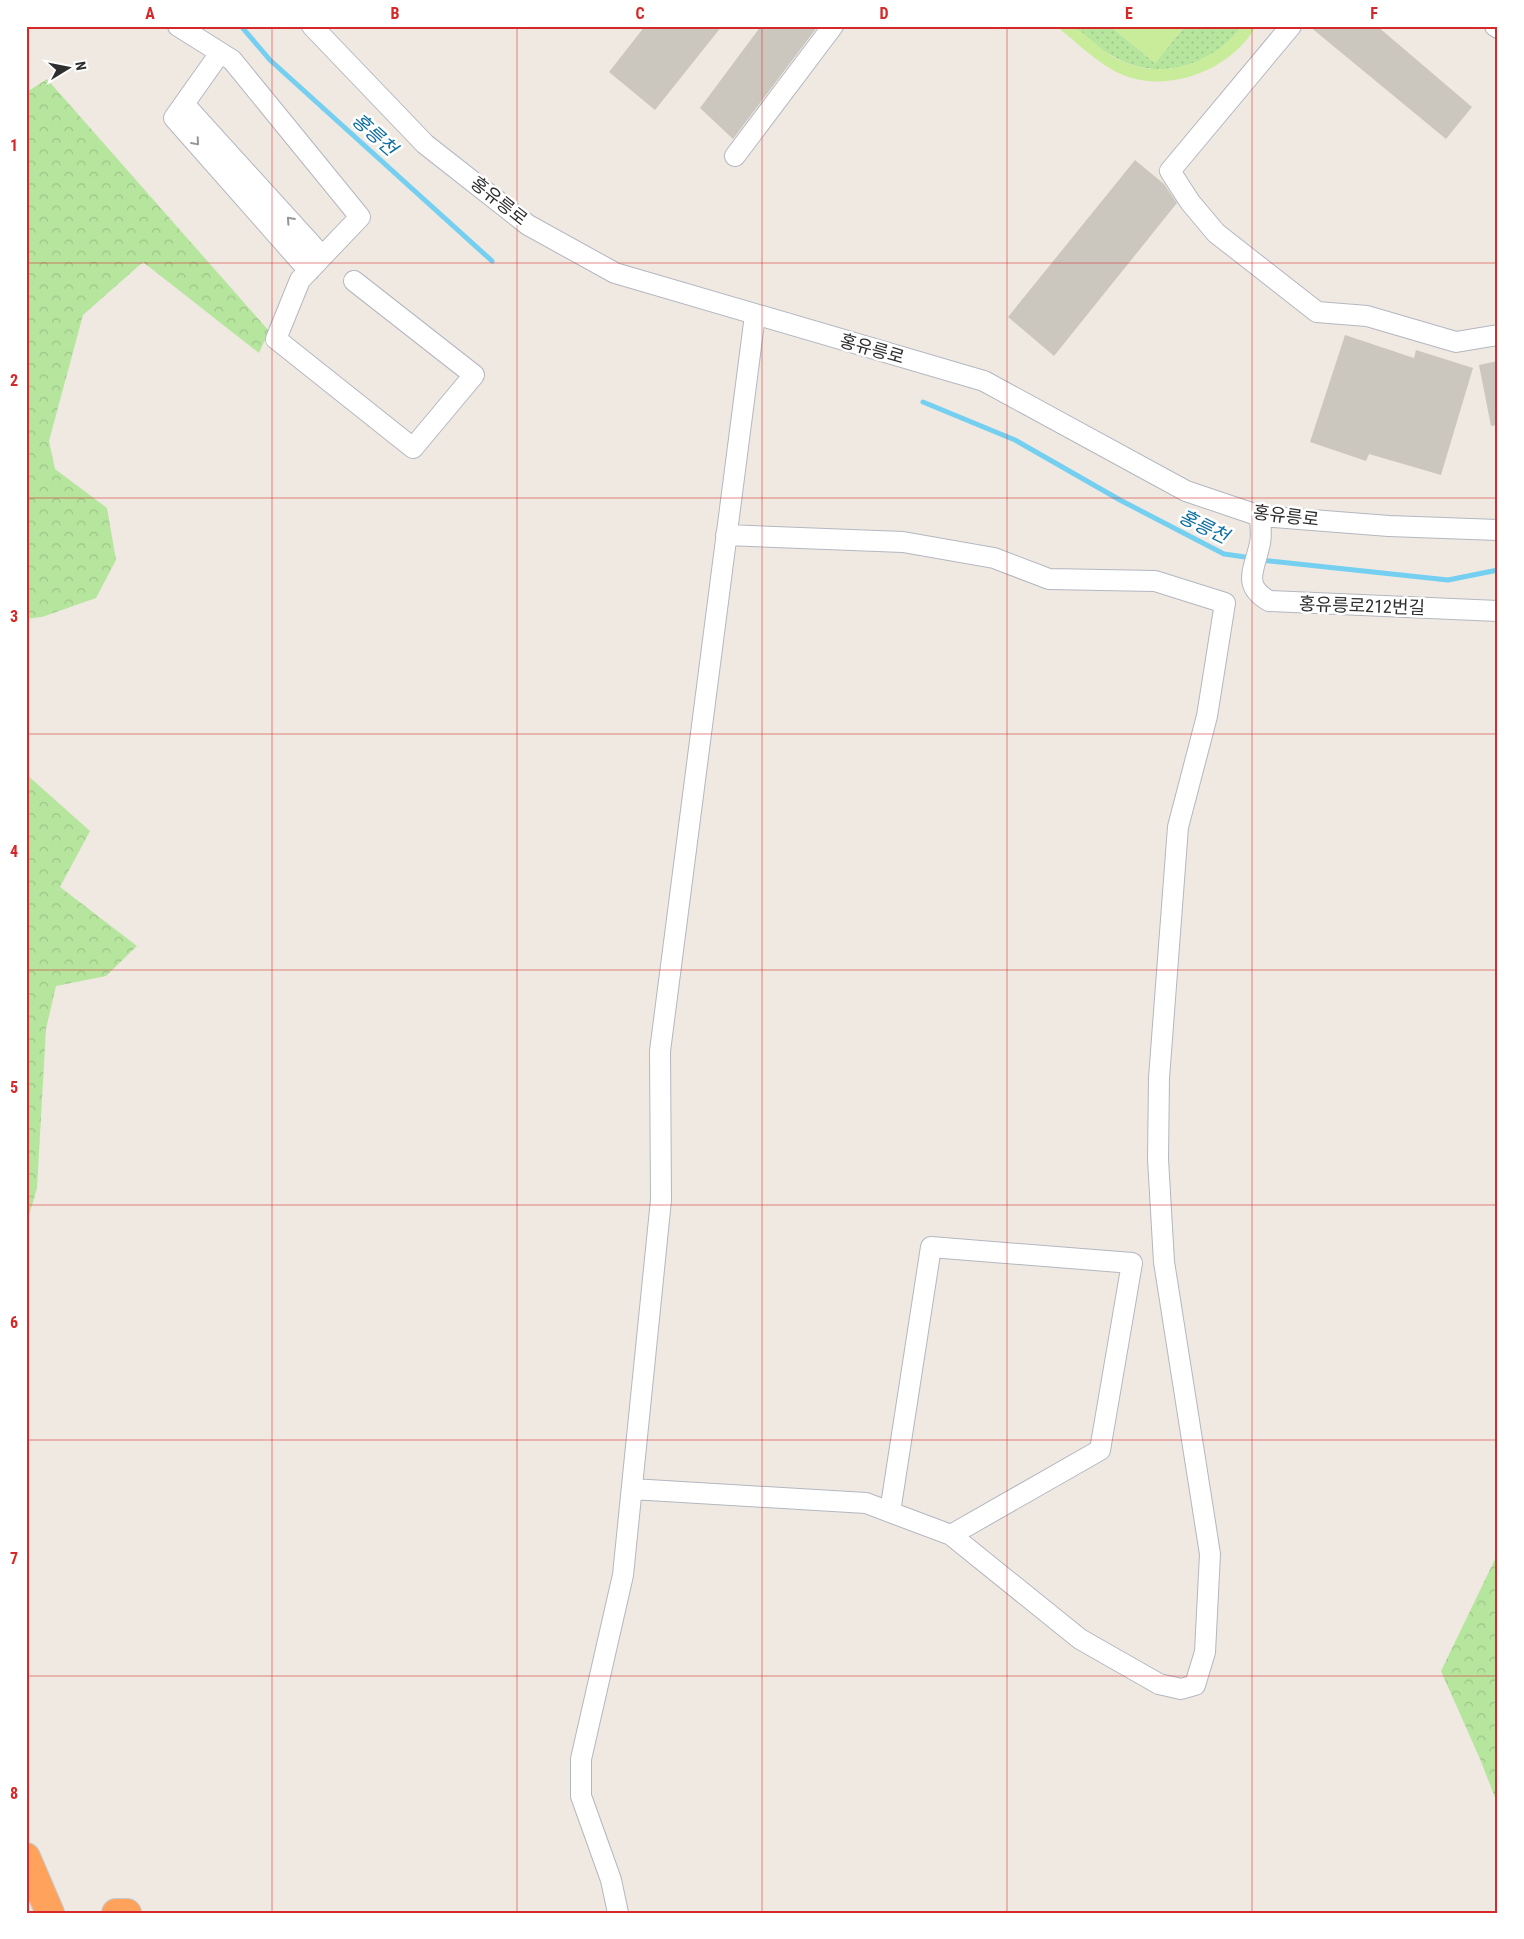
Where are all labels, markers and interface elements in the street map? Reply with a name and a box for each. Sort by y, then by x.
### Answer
text: A [145,4,155,23]
text: B [391,4,400,23]
text: C [635,4,645,23]
text: D [879,4,889,23]
text: E [1125,4,1133,23]
text: F [1370,4,1378,23]
north arrow [42,42,92,92]
text: N [72,60,89,71]
water label: 홍릉천 [347,108,403,161]
text: 1 [10,136,18,155]
one-way arrow [190,136,198,145]
street label: 홍유릉로 [467,172,532,229]
one-way arrow [287,217,296,226]
street label: 홍유릉로 [837,329,907,368]
text: 2 [10,371,18,390]
street label: 홍유릉로 [1252,501,1320,530]
water label: 홍릉천 [1175,505,1234,549]
street label: 홍유릉로212번길 [1299,593,1425,618]
text: 3 [10,607,18,626]
text: 4 [10,842,18,861]
text: 5 [10,1078,18,1097]
text: 6 [10,1313,18,1332]
text: 7 [10,1549,18,1568]
text: 8 [10,1784,18,1803]

